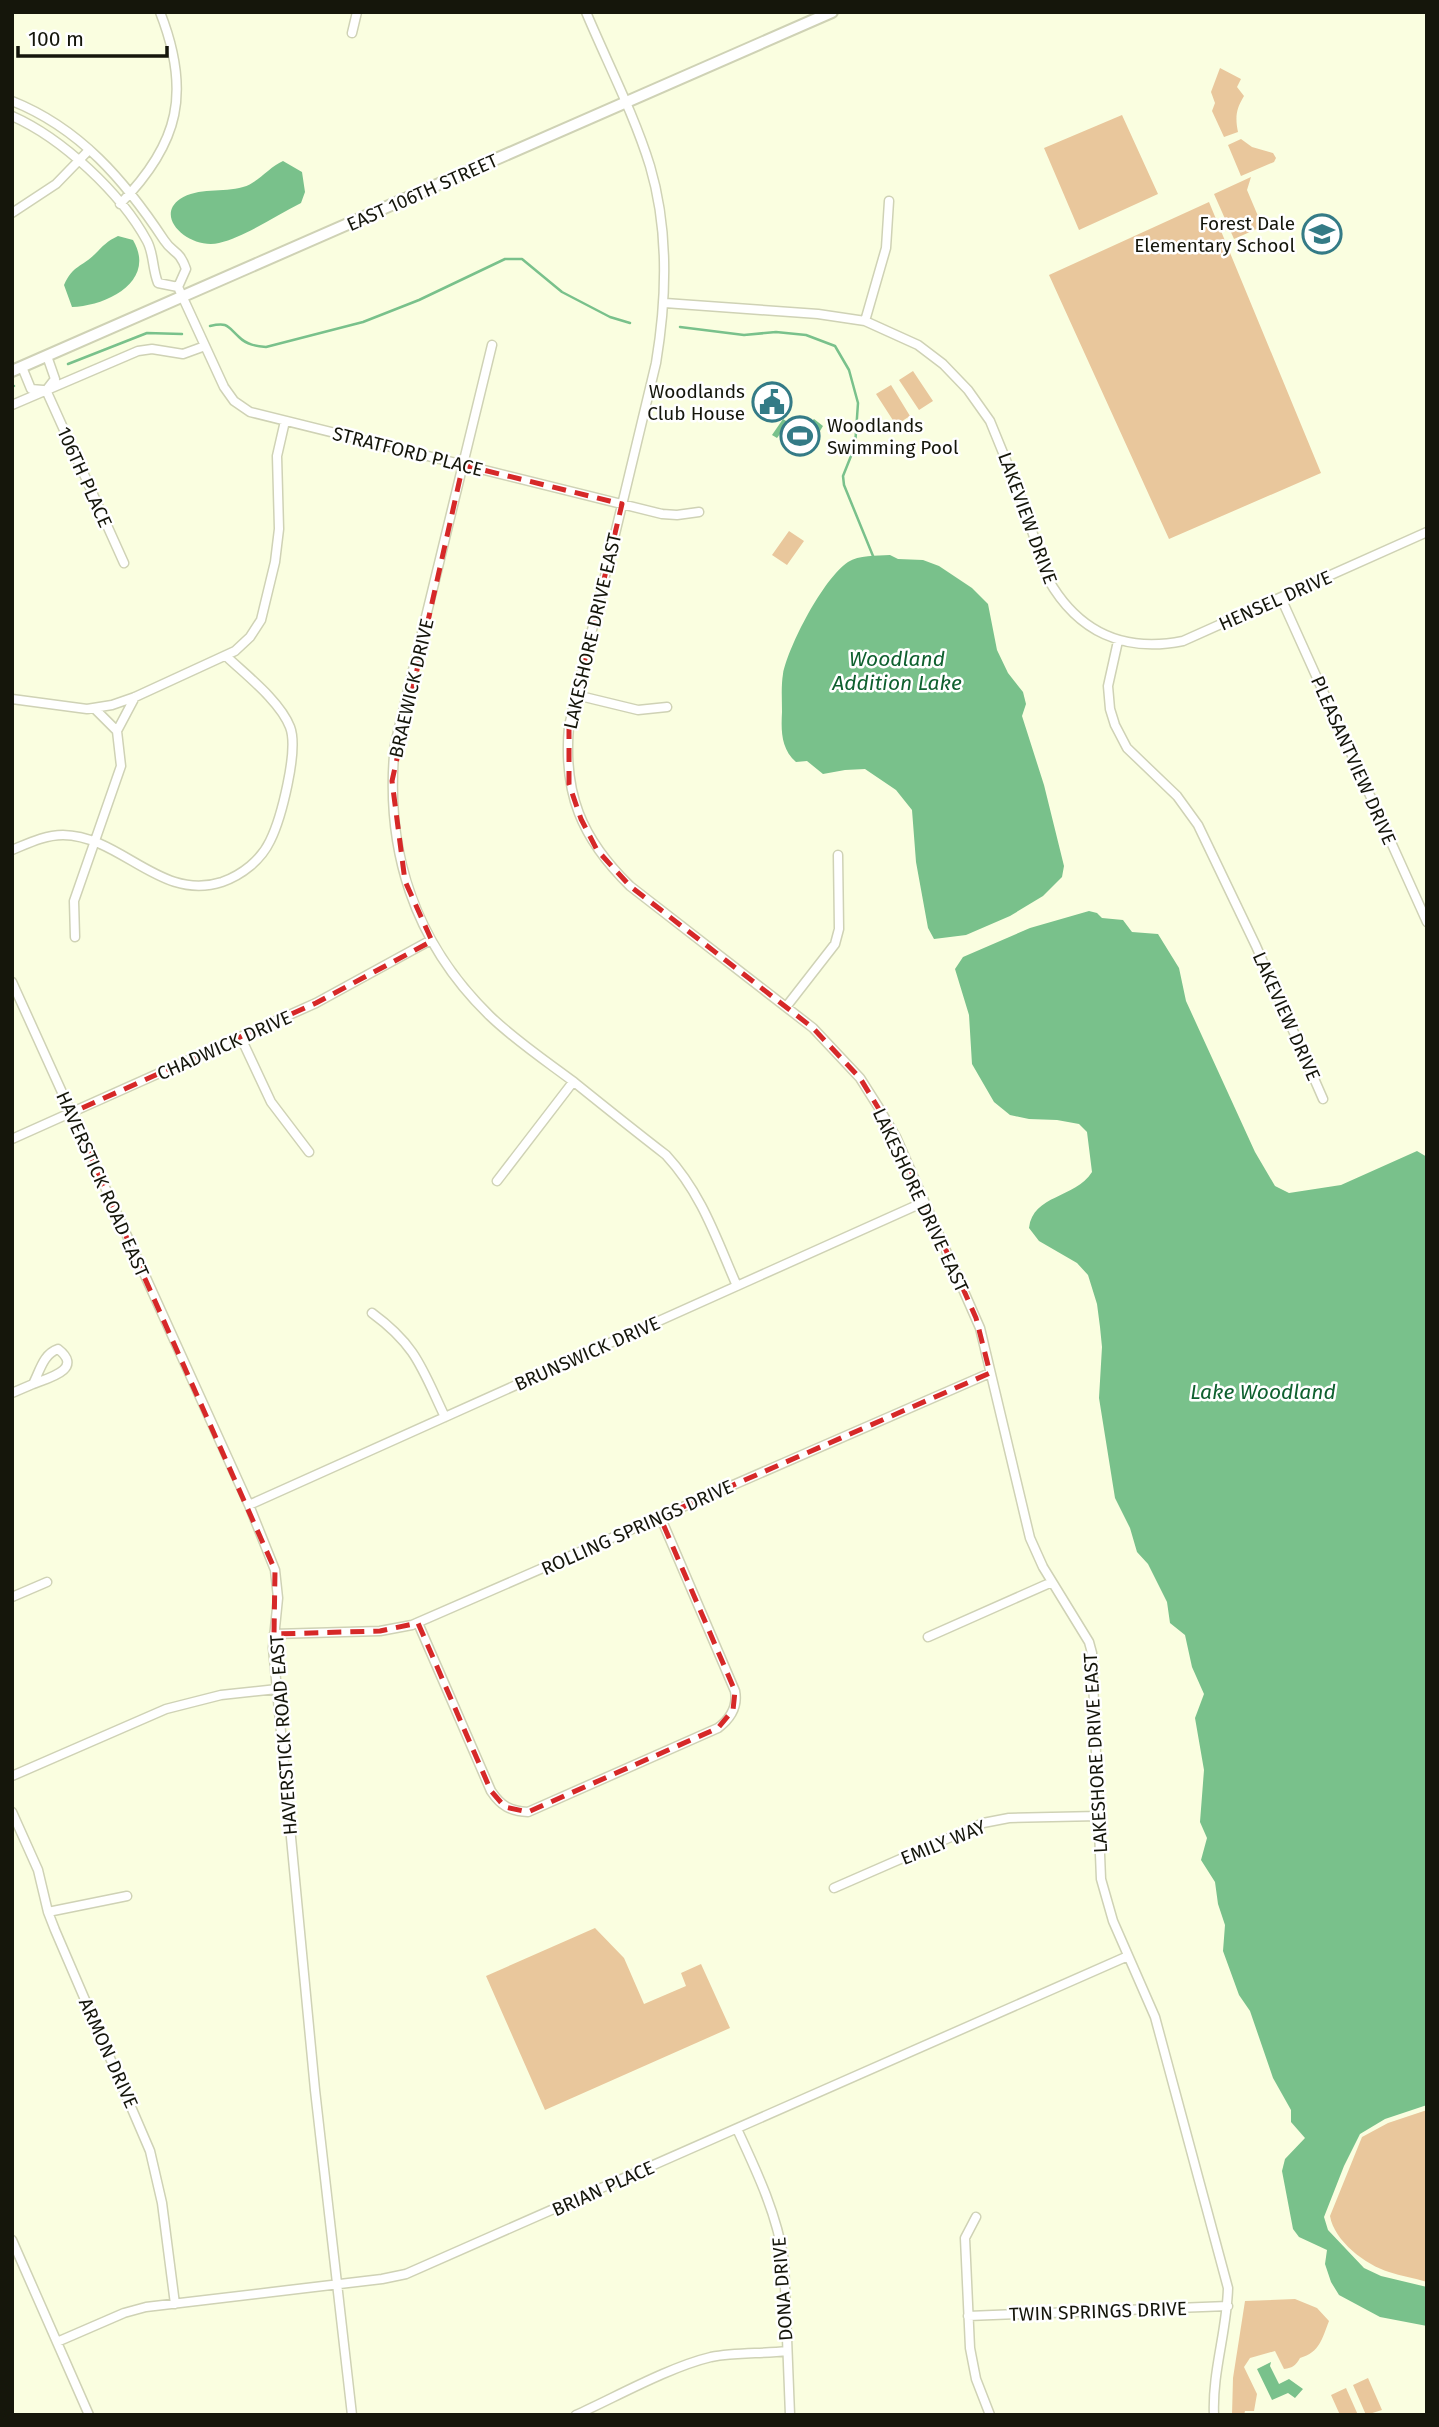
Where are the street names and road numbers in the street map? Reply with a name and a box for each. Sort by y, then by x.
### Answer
street label: EAST 106TH STREET [343,149,502,236]
street label: STRATFORD PLACE [330,422,485,481]
street label: 106TH PLACE [52,423,117,531]
street label: LAKEVIEW DRIVE [993,449,1062,587]
street label: LAKESHORE DRIVE EAST [559,531,626,731]
street label: HENSEL DRIVE [1215,565,1335,636]
street label: BRAEWICK DRIVE [384,616,439,760]
street label: PLEASANTVIEW DRIVE [1306,672,1401,848]
street label: LAKEVIEW DRIVE [1248,948,1325,1084]
street label: CHADWICK DRIVE [153,1005,295,1085]
street label: HAVERSTICK ROAD EAST [51,1088,154,1281]
street label: LAKESHORE DRIVE EAST [868,1104,973,1296]
street label: BRUNSWICK DRIVE [511,1311,664,1396]
street label: ROLLING SPRINGS DRIVE [538,1475,737,1580]
street label: HAVERSTICK ROAD EAST [265,1634,302,1836]
street label: LAKESHORE DRIVE EAST [1079,1652,1112,1854]
street label: EMILY WAY [897,1815,990,1870]
street label: ARMON DRIVE [74,1995,143,2112]
street label: BRIAN PLACE [548,2156,658,2221]
street label: DONA DRIVE [767,2236,798,2342]
street label: TWIN SPRINGS DRIVE [1009,2297,1187,2326]

